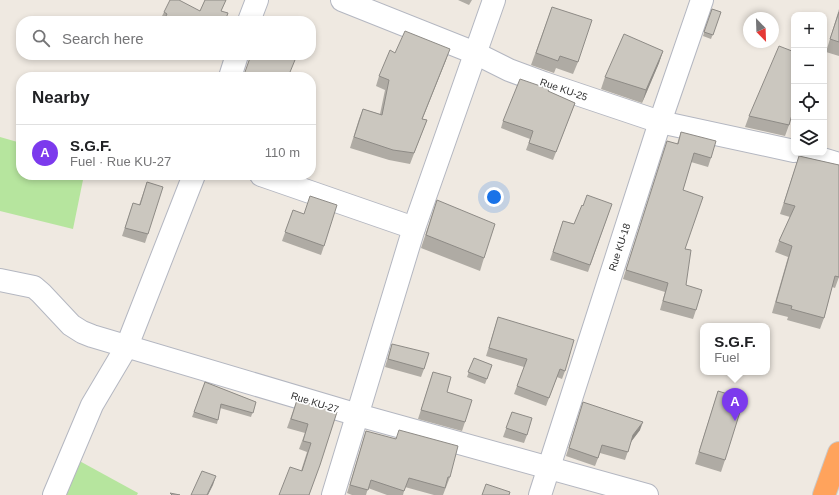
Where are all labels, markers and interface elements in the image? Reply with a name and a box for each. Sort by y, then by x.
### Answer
north arrow [743,12,779,48]
map controls [791,12,827,156]
button: + [791,12,827,48]
search box [16,16,316,60]
icon: search [30,27,52,49]
text: Search here [62,30,144,47]
button: − [791,48,827,84]
street label: Rue KU-25 [539,76,589,103]
button: locate [791,84,827,120]
text: Nearby [32,88,90,107]
button: layers [791,120,827,156]
text: S.G.F. [70,137,112,154]
text: A [40,145,50,160]
text: 110 m [265,145,300,160]
text: Fuel · Rue KU-27 [70,154,171,169]
your location [484,187,504,207]
street label: Rue KU-18 [607,222,632,272]
popup [700,323,770,375]
text: S.G.F. [714,333,756,350]
text: Fuel [714,350,739,365]
pin: A [722,388,748,421]
street label: Rue KU-27 [290,390,341,415]

